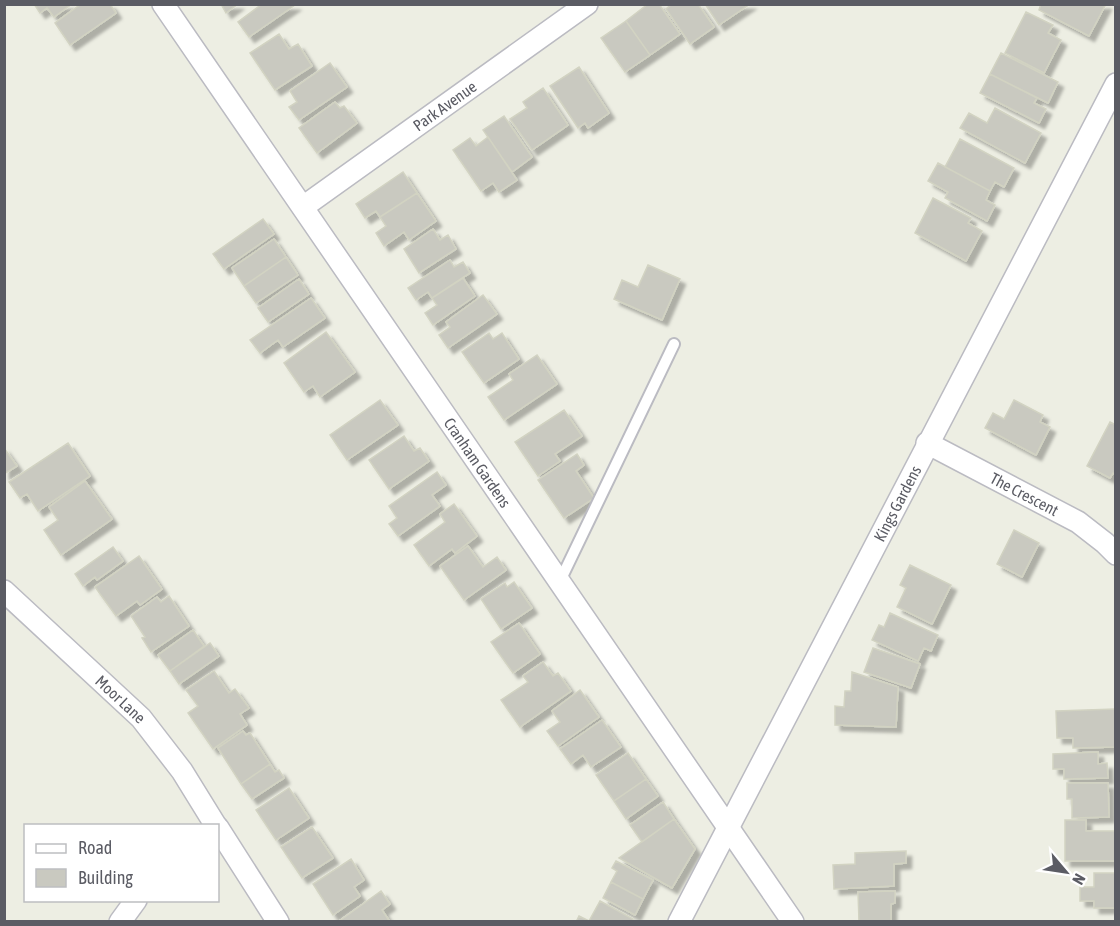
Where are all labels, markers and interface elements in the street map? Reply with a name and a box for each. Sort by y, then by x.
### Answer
street label: Park Avenue [410,77,480,134]
street label: Cranham Gardens [441,414,515,511]
street label: Kings Gardens [870,462,925,544]
street label: The Crescent [987,469,1062,519]
street label: Moor Lane [92,672,149,727]
legend [24,824,219,902]
text: Road [78,837,112,858]
north arrow [1036,842,1096,902]
text: Building [78,867,133,888]
text: N [1069,871,1089,888]

